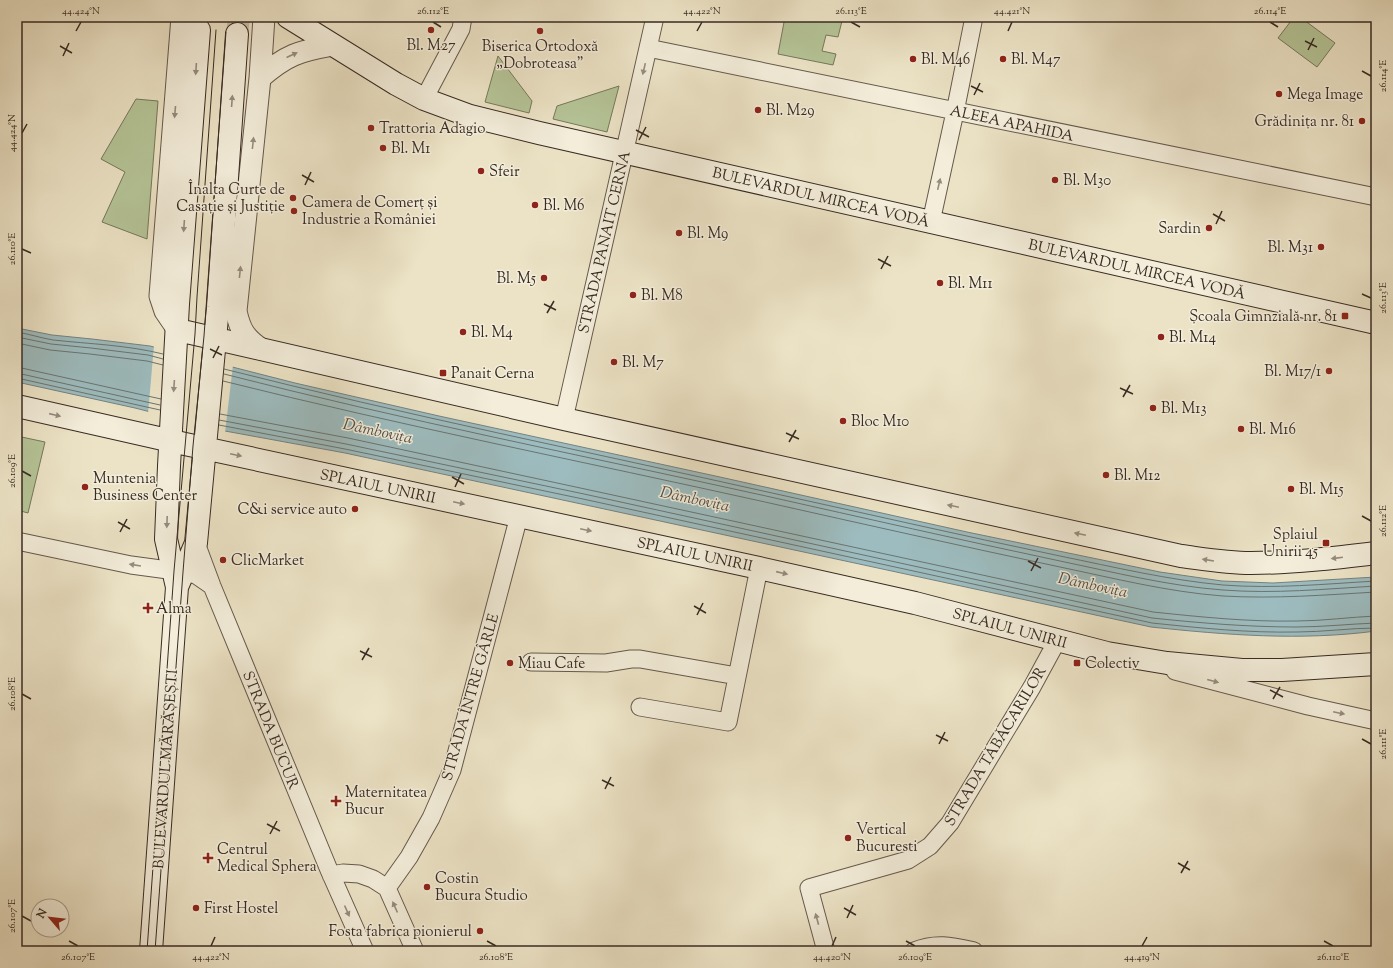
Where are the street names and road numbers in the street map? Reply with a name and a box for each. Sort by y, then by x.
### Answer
street label: ALEEA APAHIDA [948,101,1076,148]
street label: STRADA PANAIT CERNA [574,149,637,336]
street label: BULEVARDUL MIRCEA VODĂ [710,162,932,234]
street label: BULEVARDUL MIRCEA VODĂ [1026,234,1248,306]
street label: SPLAIUL UNIRII [318,465,438,510]
street label: SPLAIUL UNIRII [635,533,755,578]
street label: SPLAIUL UNIRII [950,604,1069,655]
street label: STRADA ÎNTRE GÂRLE [437,611,505,783]
street label: STRADA TĂBĂCARILOR [939,662,1052,831]
street label: BULEVARDUL MĂRĂȘEȘTI [148,668,184,870]
street label: STRADA BUCUR [236,668,303,793]

